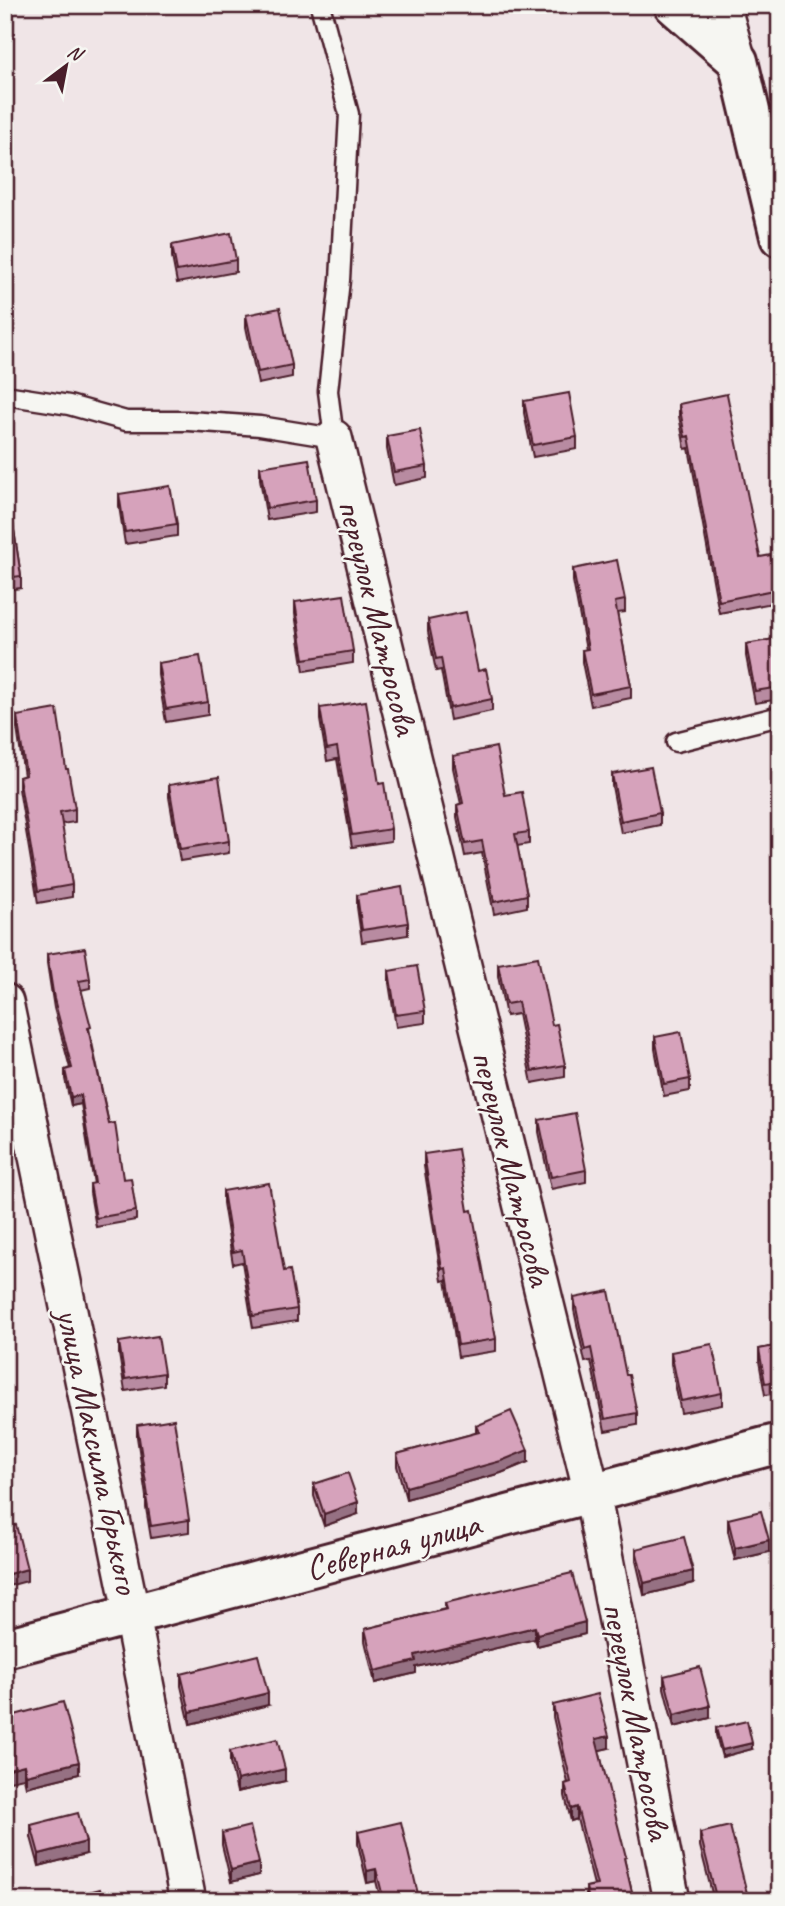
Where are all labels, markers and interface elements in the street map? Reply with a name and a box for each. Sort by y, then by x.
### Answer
north arrow [32,32,102,102]
text: N [63,39,89,67]
street label: переулок Матросова [327,495,429,741]
street label: переулок Матросова [461,1046,563,1292]
street label: улица Максима Горького [45,1303,151,1599]
street label: Северная улица [301,1500,488,1591]
street label: переулок Матросова [592,1599,682,1845]

